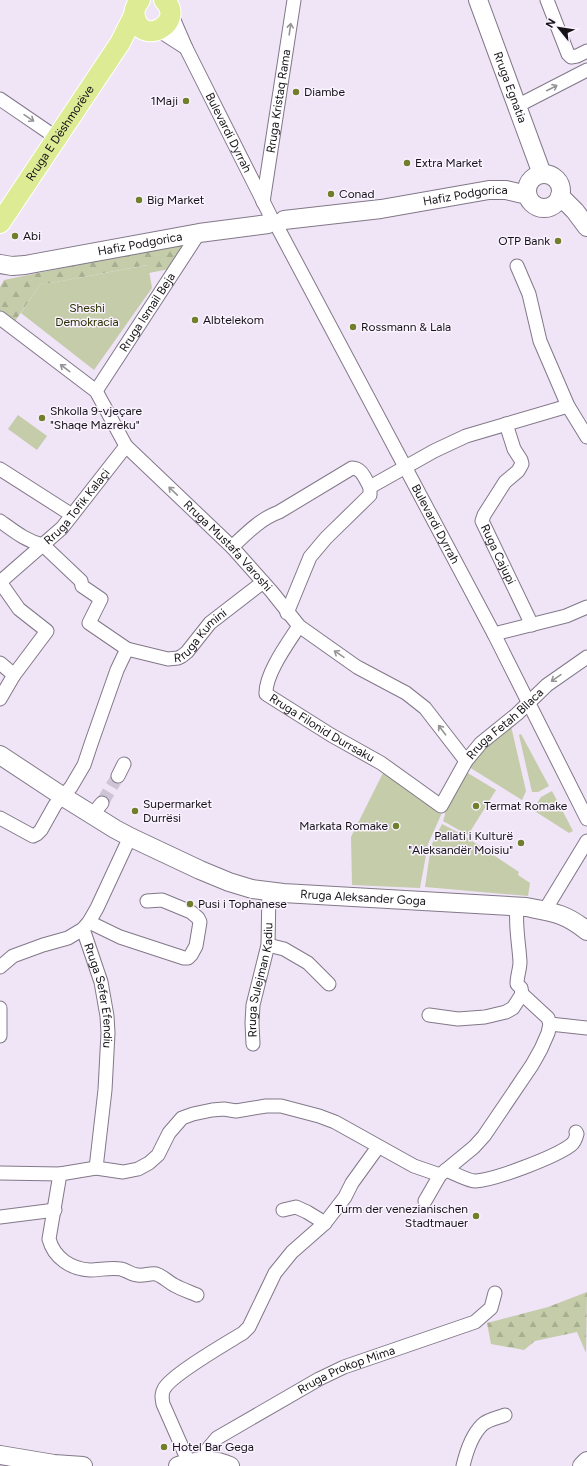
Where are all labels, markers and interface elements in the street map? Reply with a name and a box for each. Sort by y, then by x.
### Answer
north arrow [539,8,579,48]
text: N [543,16,559,30]
one-way arrow [286,23,294,36]
street label: Rruga Kristaq Rama [264,48,293,154]
street label: Rruga Egnatia [491,50,530,125]
street label: Rruga E Dëshmorëve [23,82,97,184]
one-way arrow [546,84,558,91]
place label: Diambe [304,85,345,99]
marker: Diambe [291,87,301,97]
street label: Bulevardi Dyrrah [203,90,255,175]
place label: 1Maji [151,94,178,108]
marker: 1Maji [181,96,191,106]
one-way arrow [23,114,34,123]
place label: Extra Market [415,156,483,170]
marker: Extra Market [402,158,412,168]
street label: Hafiz Podgorica [422,183,508,209]
place label: Conad [339,187,374,201]
marker: Conad [326,189,336,199]
place label: Big Market [147,193,205,207]
marker: Big Market [134,195,144,205]
place label: Abi [23,229,41,243]
street label: Hafiz Podgorica [97,229,183,258]
marker: Abi [10,231,20,241]
place label: OTP Bank [498,234,550,248]
marker: OTP Bank [553,236,563,246]
street label: Rruga Ismail Beja [117,270,178,354]
park label: Sheshi Demokracia [55,301,119,329]
place label: Albtelekom [203,313,264,327]
marker: Albtelekom [190,315,200,325]
place label: Rossmann & Lala [361,320,451,334]
marker: Rossmann & Lala [348,322,358,332]
one-way arrow [60,364,71,372]
place label: Shkolla 9-vjeçare "Shaqe Mazreku" [50,404,143,432]
marker: Shkolla 9-vjeçare "Shaqe Mazreku" [37,413,47,423]
street label: Rruga Tofik Kalaçi [41,466,113,547]
street label: Bulevardi Dyrrah [409,482,462,566]
one-way arrow [168,486,178,496]
street label: Rruga Mustafa Varoshi [181,498,275,594]
street label: Ruga Cajupi [478,522,518,587]
street label: Rruga Kumini [173,606,229,665]
one-way arrow [333,650,344,658]
one-way arrow [551,674,562,682]
street label: Rruga Fetah Bllaca [463,685,546,762]
street label: Rruga Filonid Durrsaku [267,691,377,765]
one-way arrow [438,725,446,736]
place label: Supermarket Durrësi [143,797,212,825]
place label: Termat Romake [484,799,568,813]
marker: Termat Romake [471,801,481,811]
marker: Supermarket Durrësi [130,806,140,816]
place label: Markata Romake [299,819,388,833]
marker: Markata Romake [391,821,401,831]
place label: Pallati i Kulturë "Aleksandër Moisiu" [408,829,513,857]
marker: Pallati i Kulturë "Aleksandër Moisiu" [516,838,526,848]
street label: Rruga Aleksander Goga [300,887,426,908]
place label: Pusi i Tophanese [198,897,287,911]
marker: Pusi i Tophanese [185,899,195,909]
street label: Rruga Sulejman Kadiu [245,922,275,1038]
street label: Rruga Sefer Efendiu [81,941,115,1049]
place label: Turm der venezianischen Stadtmauer [335,1202,468,1230]
marker: Turm der venezianischen Stadtmauer [471,1211,481,1221]
street label: Rruga Prokop Mima [295,1343,397,1397]
place label: Hotel Bar Gega [172,1440,254,1454]
marker: Hotel Bar Gega [159,1442,169,1452]

